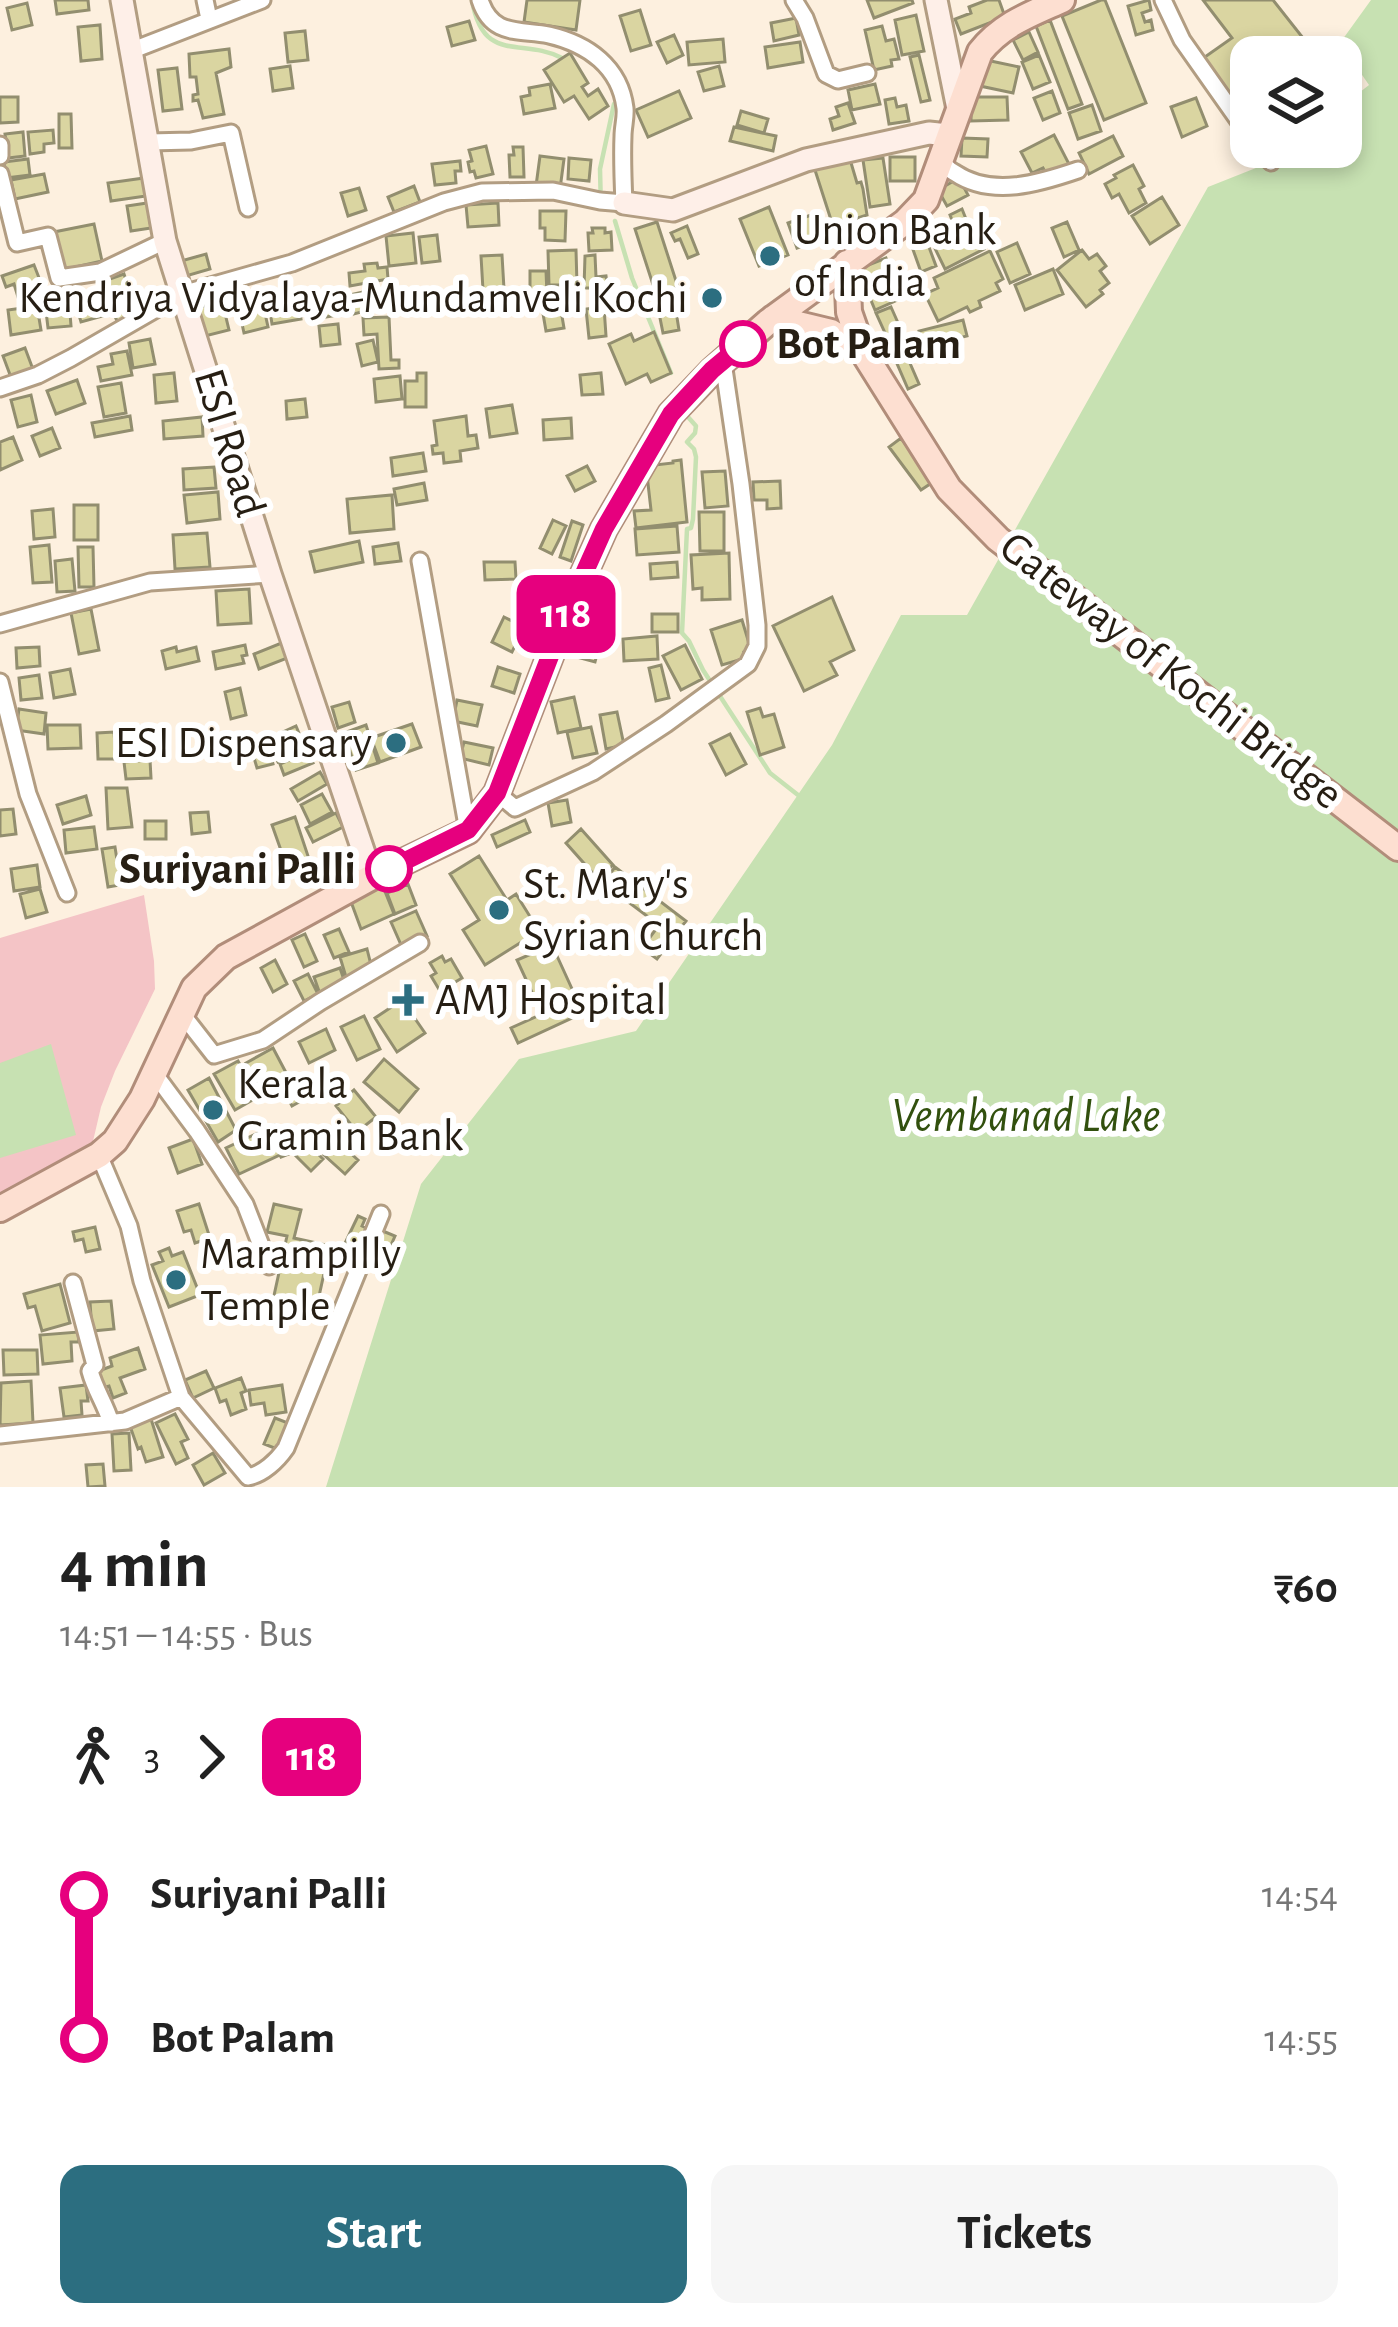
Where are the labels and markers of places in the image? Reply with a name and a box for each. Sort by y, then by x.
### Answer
place label: Union Bank of India [794,208,996,305]
marker: Union Bank of India [757,243,783,269]
place label: Kendriya Vidyalaya-Mundamveli Kochi [18,276,688,321]
marker: Kendriya Vidyalaya-Mundamveli Kochi [699,285,725,311]
marker: Bot Palam [721,322,765,366]
place label: Bot Palam [776,322,961,367]
place label: ESI Dispensary [115,721,372,766]
marker: ESI Dispensary [383,730,409,756]
place label: Suriyani Palli [119,847,356,892]
marker: Suriyani Palli [367,847,411,891]
place label: St. Mary's Syrian Church [523,862,763,959]
marker: St. Mary's Syrian Church [486,897,512,923]
place label: AMJ Hospital [435,978,667,1023]
marker: AMJ Hospital [392,984,424,1016]
place label: Kerala Gramin Bank [237,1062,464,1159]
marker: Kerala Gramin Bank [200,1097,226,1123]
place label: Marampilly Temple [200,1232,401,1329]
marker: Marampilly Temple [163,1267,189,1293]

